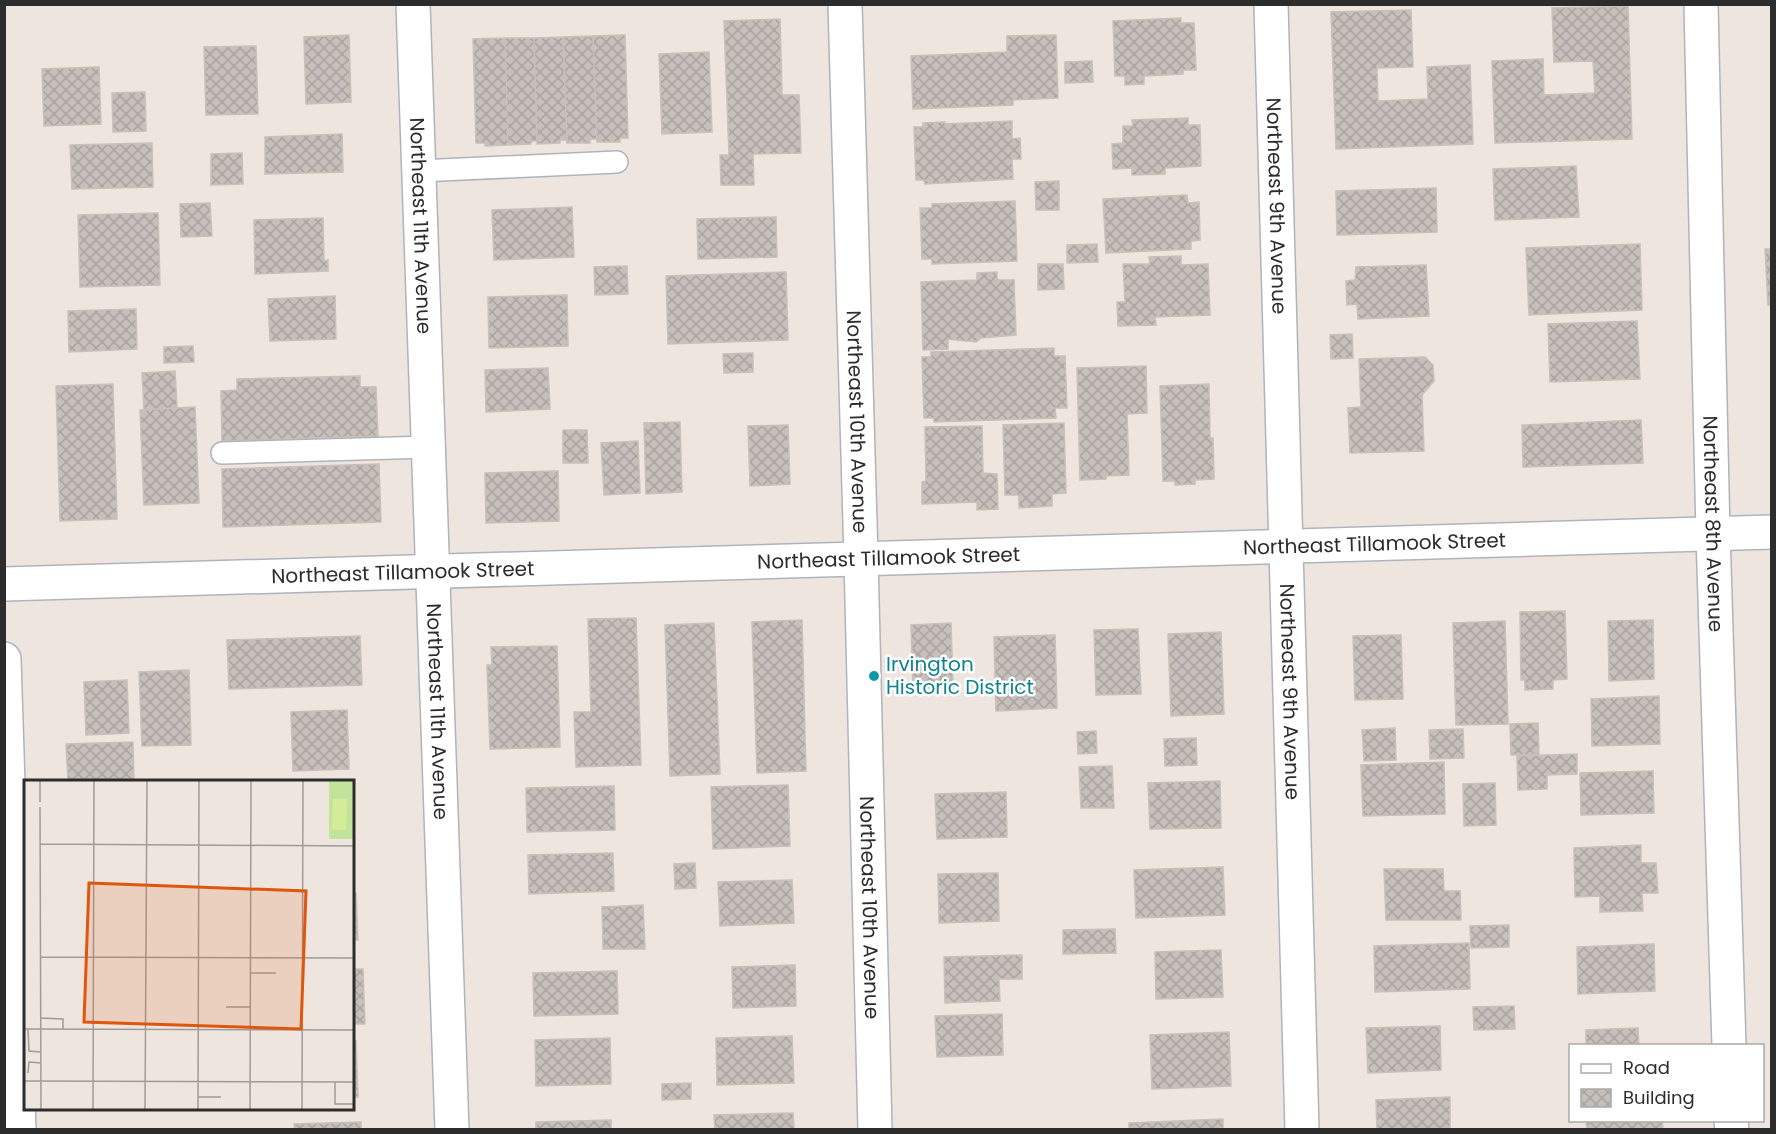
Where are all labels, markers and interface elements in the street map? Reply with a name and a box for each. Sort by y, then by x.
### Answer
street label: Northeast 9th Avenue [1260,97,1294,315]
street label: Northeast 11th Avenue [403,117,438,335]
street label: Northeast 10th Avenue [840,310,874,534]
street label: Northeast 8th Avenue [1696,415,1730,633]
street label: Northeast Tillamook Street [1243,526,1506,562]
street label: Northeast Tillamook Street [757,540,1021,576]
street label: Northeast Tillamook Street [271,554,535,590]
street label: Northeast 9th Avenue [1273,583,1307,800]
street label: Northeast 11th Avenue [420,603,455,820]
place label: Irvington Historic District [886,650,1034,701]
marker: Irvington Historic District [867,669,881,683]
inset map [24,780,354,1110]
street label: Northeast 10th Avenue [853,796,886,1019]
legend [1569,1044,1764,1122]
text: Road [1623,1055,1670,1080]
text: Building [1623,1085,1695,1110]

